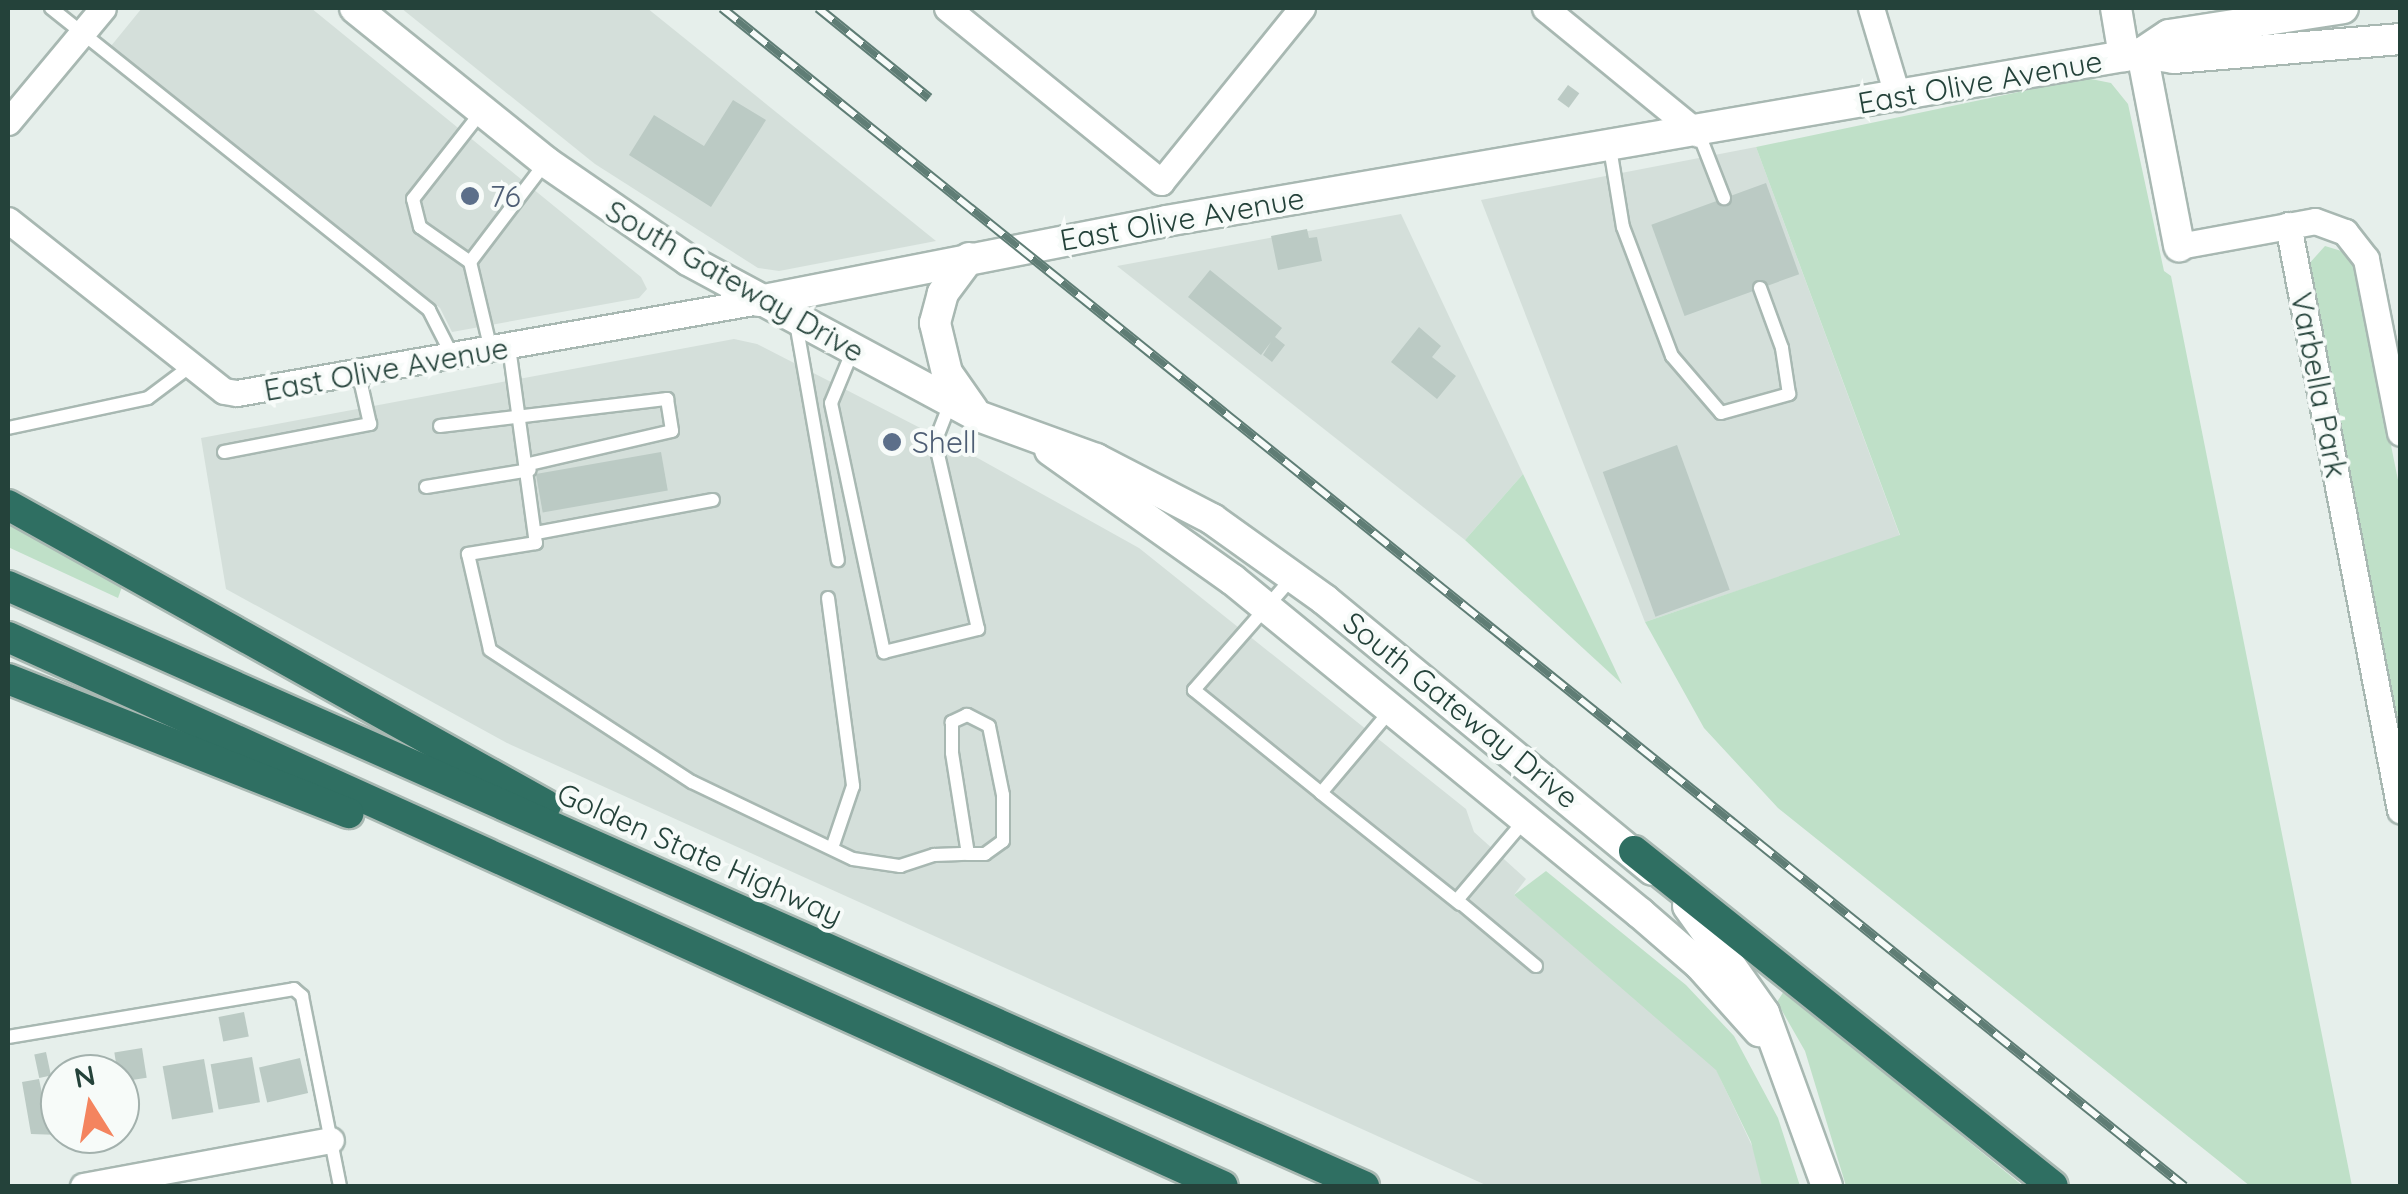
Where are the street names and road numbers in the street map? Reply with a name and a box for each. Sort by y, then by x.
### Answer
street label: East Olive Avenue [1855,43,2105,121]
street label: East Olive Avenue [1057,180,1307,258]
street label: South Gateway Drive [599,192,871,370]
street label: Varbella Park [2283,289,2355,481]
street label: East Olive Avenue [261,330,511,408]
street label: South Gateway Drive [1336,604,1586,816]
street label: Golden State Highway [552,775,848,933]

